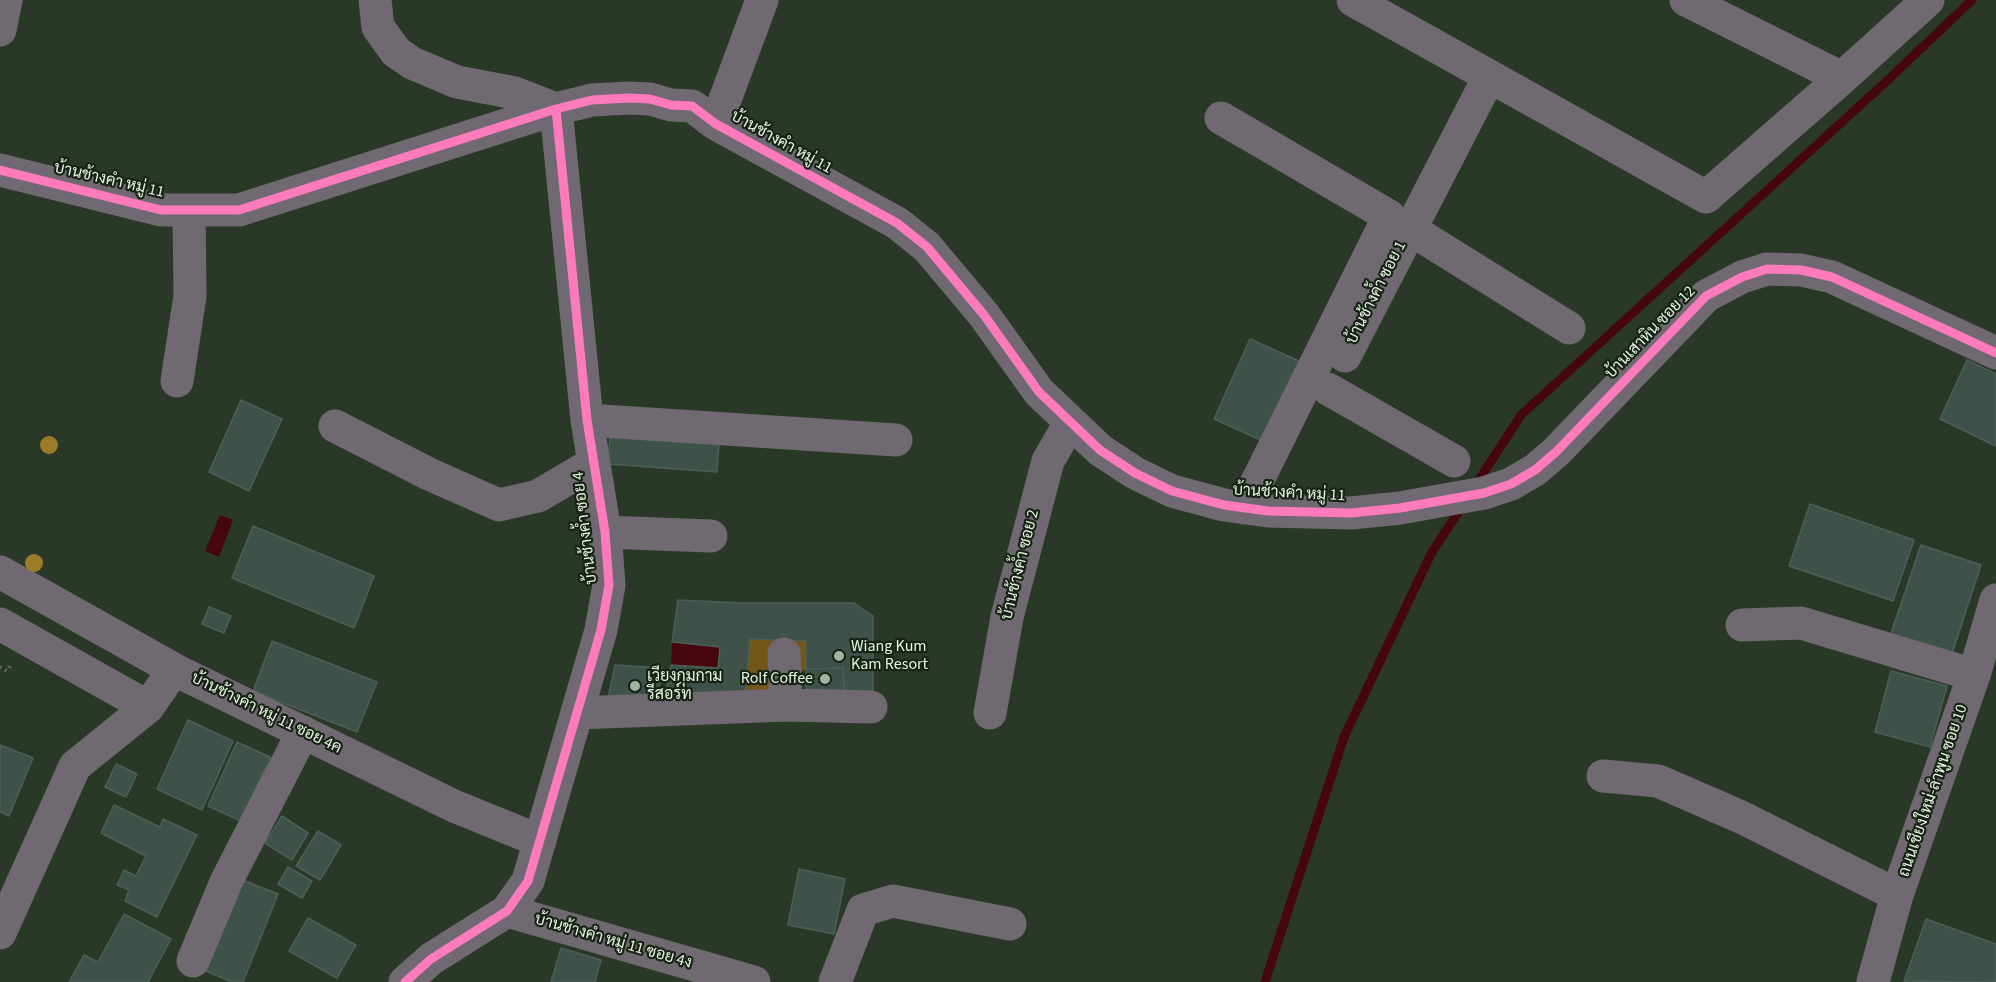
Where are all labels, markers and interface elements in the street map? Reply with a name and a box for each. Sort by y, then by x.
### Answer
street label: บ้านช้างคำ หมู่ 11 [727,107,835,179]
street label: บ้านช้างคำ หมู่ 11 [52,159,166,203]
street label: บ้านช้างค้ำ ซอย 1 [1343,238,1411,348]
street label: บ้านเสาหิน ซอย 12 [1602,283,1700,383]
street label: บ้านช้างค้ำ ซอย 4 [570,471,602,585]
street label: บ้านช้างคำ หมู่ 11 [1232,481,1346,507]
street label: บ้านช้างค้ำ ซอย 2 [998,508,1044,622]
place label: Wiang Kum Kam Resort [851,637,928,675]
marker: Wiang Kum Kam Resort [832,649,846,663]
place label: เวียงกุมกาม รีสอร์ท [647,667,722,705]
street label: บ้านช้างคำ หมู่ 11 ซอย 4ค [188,669,344,759]
place label: Rolf Coffee [741,669,813,689]
marker: Rolf Coffee [818,672,832,686]
marker: เวียงกุมกาม รีสอร์ท [628,679,642,693]
street label: ถนนเชียงใหม่-ลำพูน ซอย 10 [1895,702,1973,880]
street label: บ้านช้างคำ หมู่ 11 ซอย 4ง [532,910,694,974]

